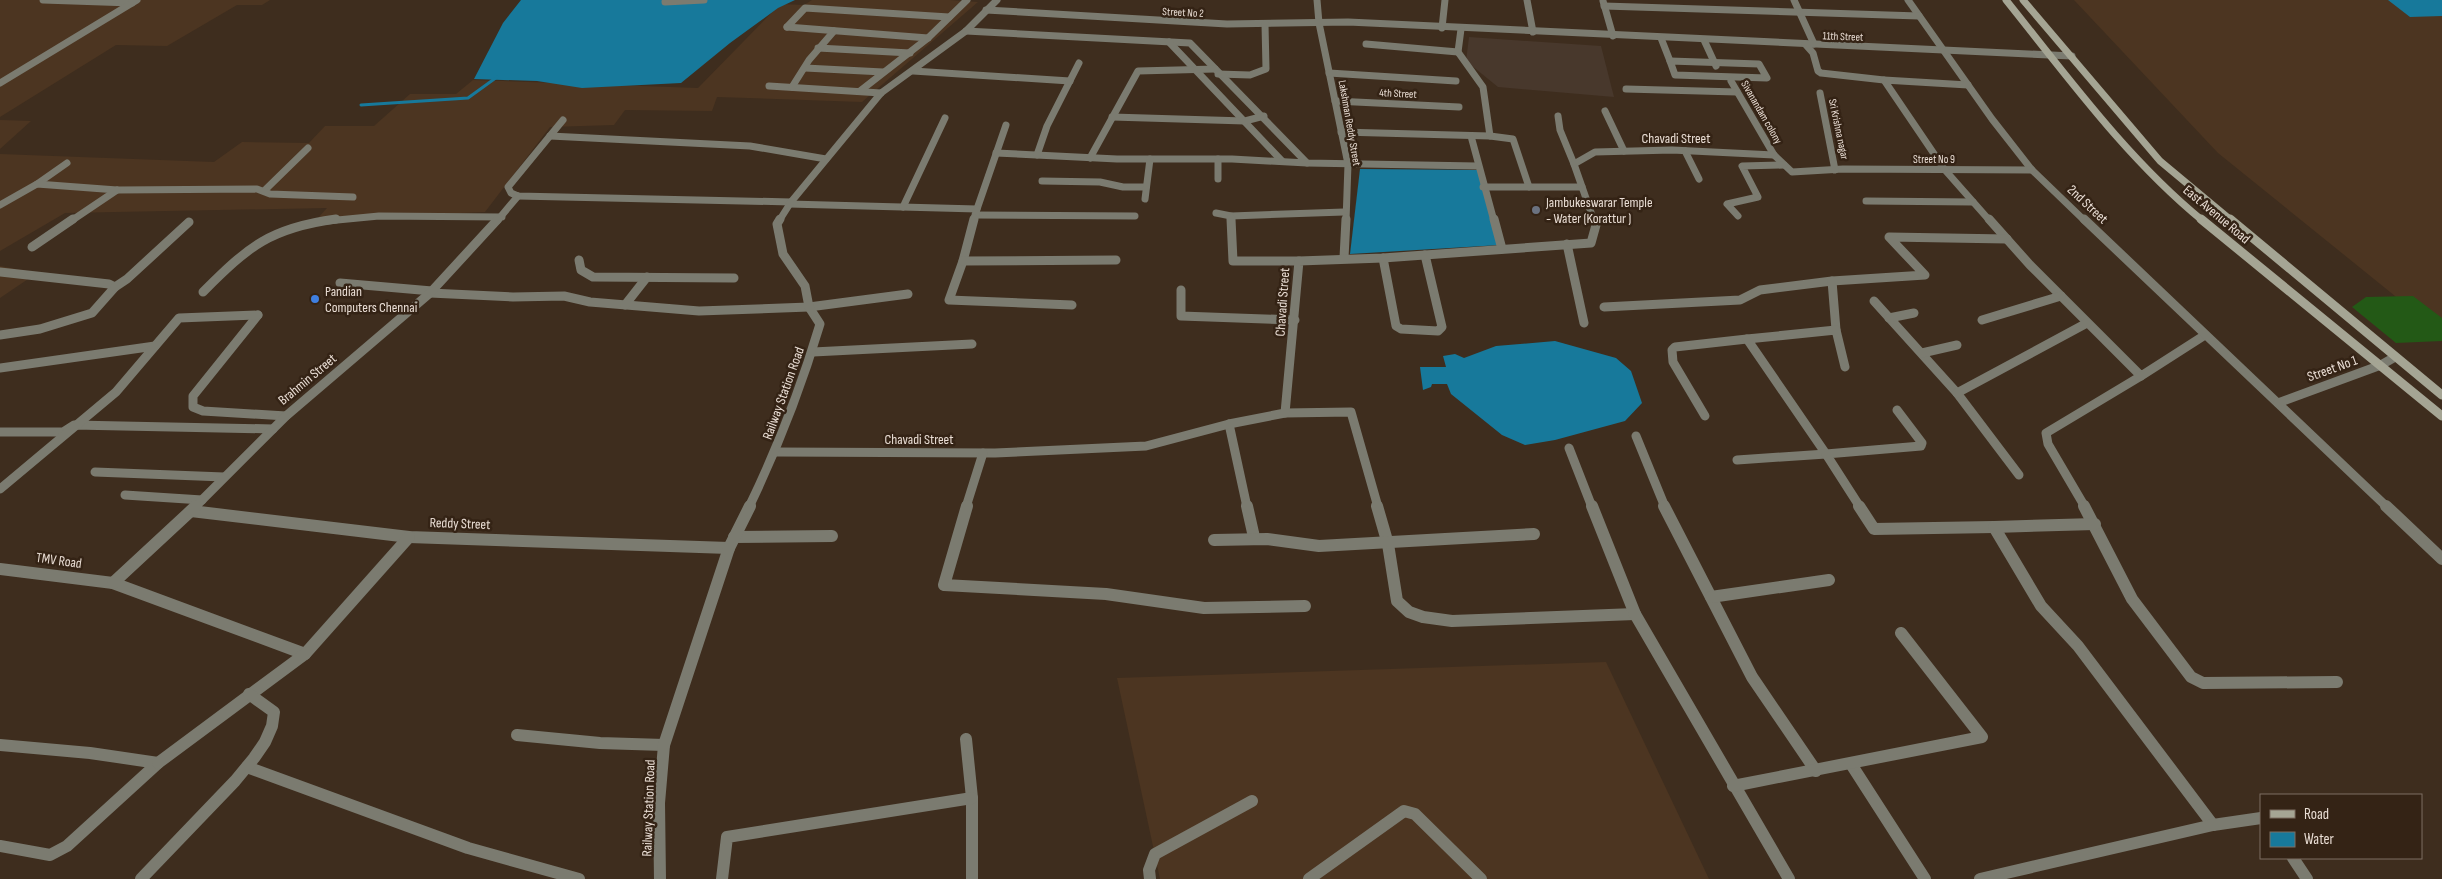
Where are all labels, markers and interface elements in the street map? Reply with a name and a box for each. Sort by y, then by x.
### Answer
street label: Street No 2 [1162,5,1204,20]
street label: 11th Street [1822,29,1864,44]
street label: Sivanandam colony [1738,78,1785,147]
street label: Lakshman Reddy Street [1336,79,1364,167]
street label: 4th Street [1379,86,1418,101]
street label: Sri Krishna nagar [1826,98,1851,161]
street label: Chavadi Street [1642,130,1710,147]
street label: Street No 9 [1913,153,1955,166]
street label: 2nd Street [2064,181,2112,227]
street label: East Avenue Road [2180,181,2254,247]
place label: Jambukeswarar Temple - Water (Korattur ) [1545,194,1653,227]
marker: Jambukeswarar Temple - Water (Korattur ) [1530,204,1542,216]
street label: Chavadi Street [1272,267,1293,337]
place label: Pandian Computers Chennai [325,283,417,316]
marker: Pandian Computers Chennai [309,293,321,305]
street label: Railway Station Road [759,344,808,442]
street label: Brahmin Street [275,350,340,409]
street label: Street No 1 [2305,352,2360,385]
street label: Chavadi Street [885,431,953,448]
street label: Reddy Street [429,514,491,533]
street label: TMV Road [35,549,83,572]
street label: Railway Station Road [638,759,659,857]
legend [2260,794,2422,859]
text: Road [2304,805,2329,824]
text: Water [2304,830,2335,849]

